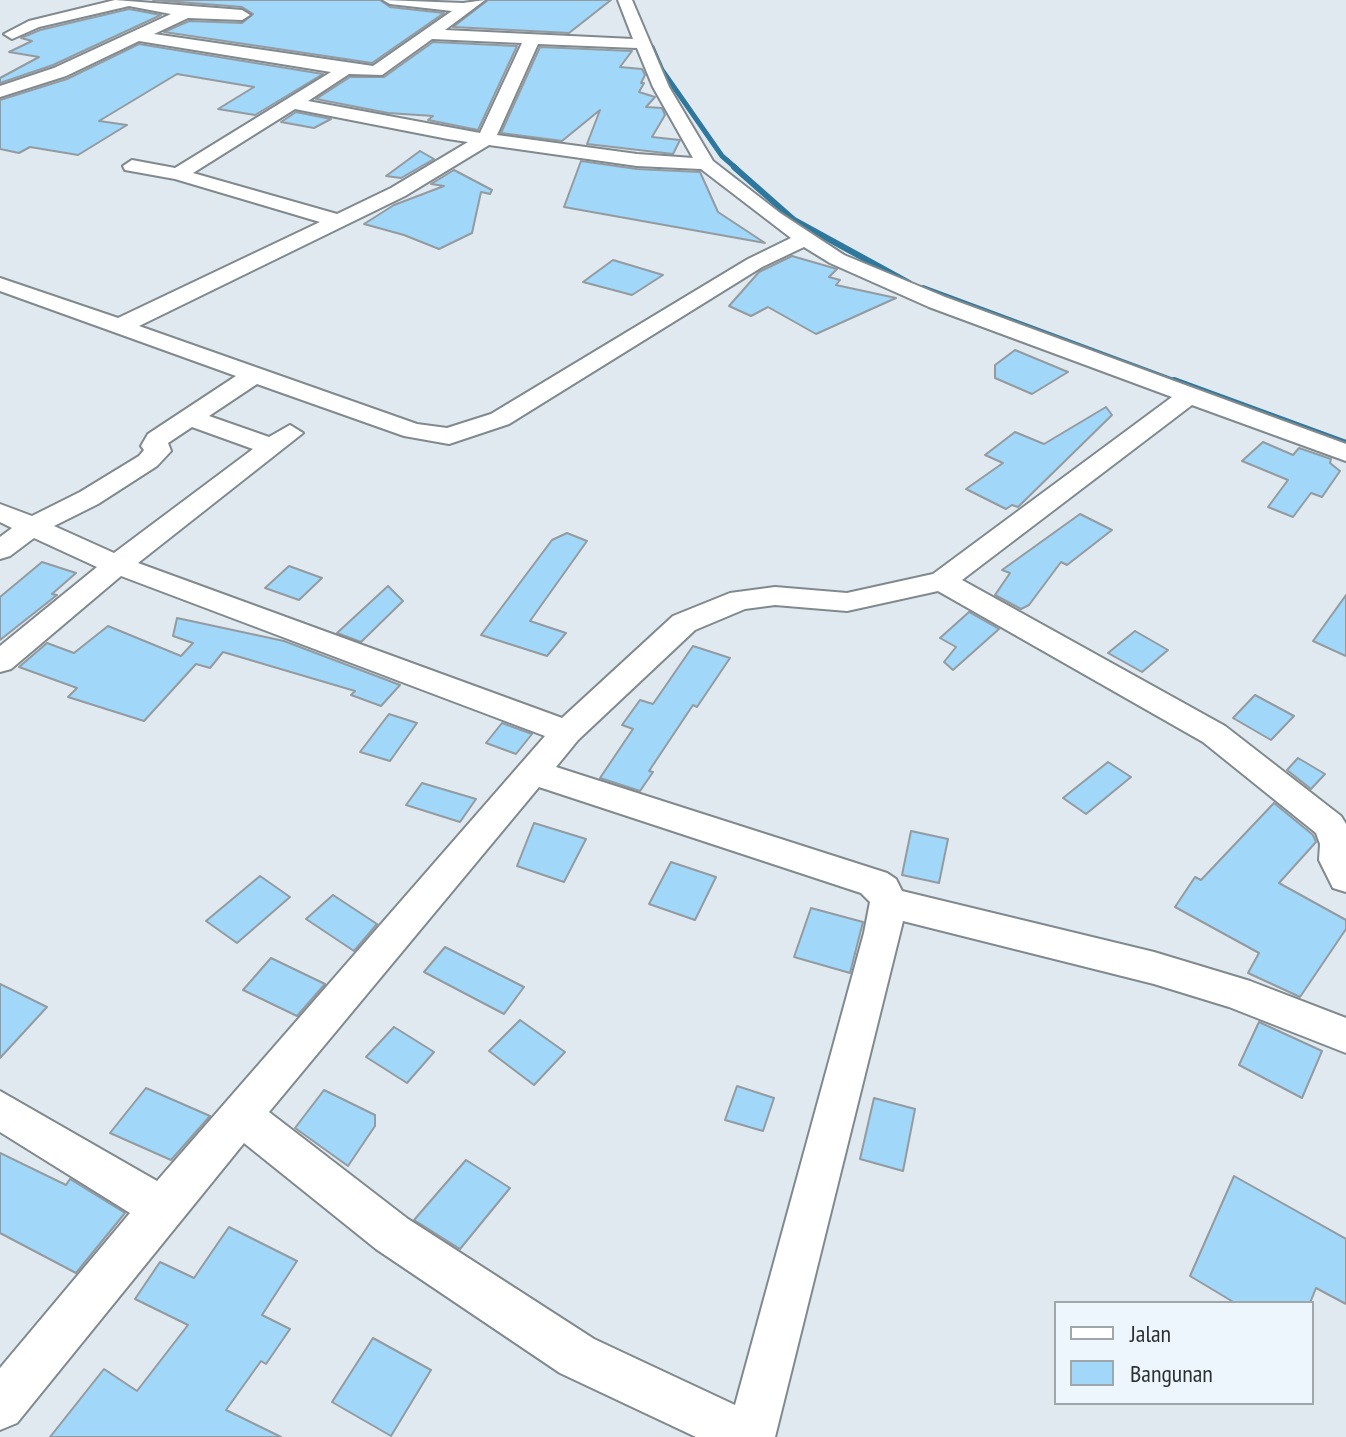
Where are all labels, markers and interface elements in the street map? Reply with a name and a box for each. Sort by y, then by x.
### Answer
legend [1054,1301,1314,1405]
text: Jalan [1130,1318,1171,1349]
text: Bangunan [1130,1358,1213,1389]

